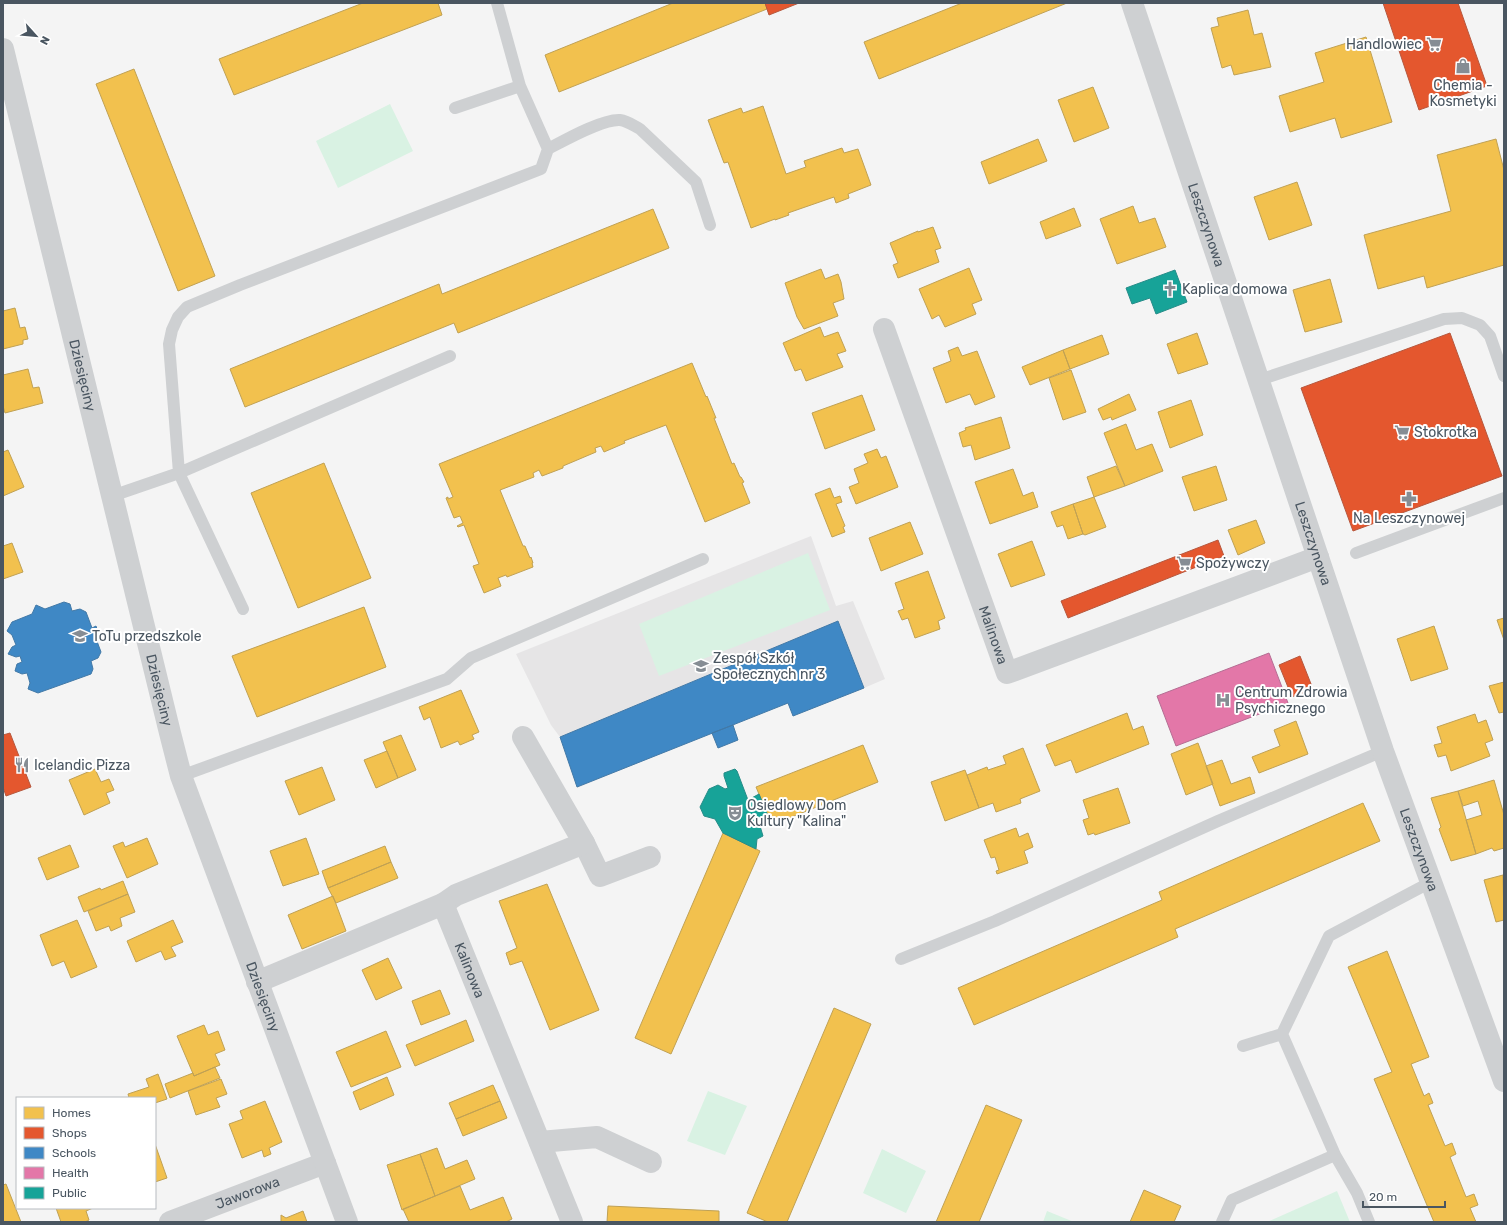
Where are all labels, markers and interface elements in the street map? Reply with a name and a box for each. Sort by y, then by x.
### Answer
north arrow [16,16,56,56]
text: N [37,34,52,47]
supermarket icon: Handlowiec [1425,35,1443,53]
place label: Handlowiec [1346,36,1422,53]
shop icon: Chemia - Kosmetyki [1454,57,1472,75]
place label: Chemia - Kosmetyki [1429,77,1497,110]
street label: Leszczynowa [1184,181,1228,269]
church icon: Kaplica domowa [1161,280,1179,298]
place label: Kaplica domowa [1182,281,1287,298]
street label: Dziesięciny [65,338,99,414]
supermarket icon: Stokrotka [1393,423,1411,441]
place label: Stokrotka [1414,424,1477,441]
pharmacy icon: Na Leszczynowej [1400,490,1418,508]
street label: Leszczynowa [1291,499,1335,588]
place label: Na Leszczynowej [1353,510,1465,527]
supermarket icon: Spożywczy [1175,554,1193,572]
place label: Spożywczy [1196,555,1270,572]
street label: Malinowa [975,604,1011,667]
school or university icon: ToTu przedszkole [71,627,89,645]
place label: ToTu przedszkole [92,628,202,645]
place label: Zespół Szkół Społecznych nr 3 [713,650,825,683]
street label: Dziesięciny [142,653,176,728]
school or university icon: Zespół Szkół Społecznych nr 3 [692,657,710,675]
place label: Centrum Zdrowia Psychicznego [1235,684,1348,717]
hospital icon: Centrum Zdrowia Psychicznego [1214,691,1232,709]
restaurant icon: Icelandic Pizza [13,756,31,774]
place label: Icelandic Pizza [34,757,130,774]
place label: Osiedlowy Dom Kultury "Kalina" [747,797,847,830]
theatre icon: Osiedlowy Dom Kultury "Kalina" [726,804,744,822]
street label: Leszczynowa [1396,806,1442,894]
street label: Kalinowa [451,940,488,1000]
street label: Dziesięciny [242,959,284,1035]
legend [16,1097,156,1209]
text: Homes [52,1106,91,1120]
text: Shops [52,1126,87,1140]
text: Schools [52,1146,96,1160]
text: Health [52,1166,89,1180]
street label: Jaworowa [213,1173,282,1213]
scale bar [1363,1183,1445,1209]
text: Public [52,1186,87,1200]
text: 20 m [1369,1190,1397,1204]

